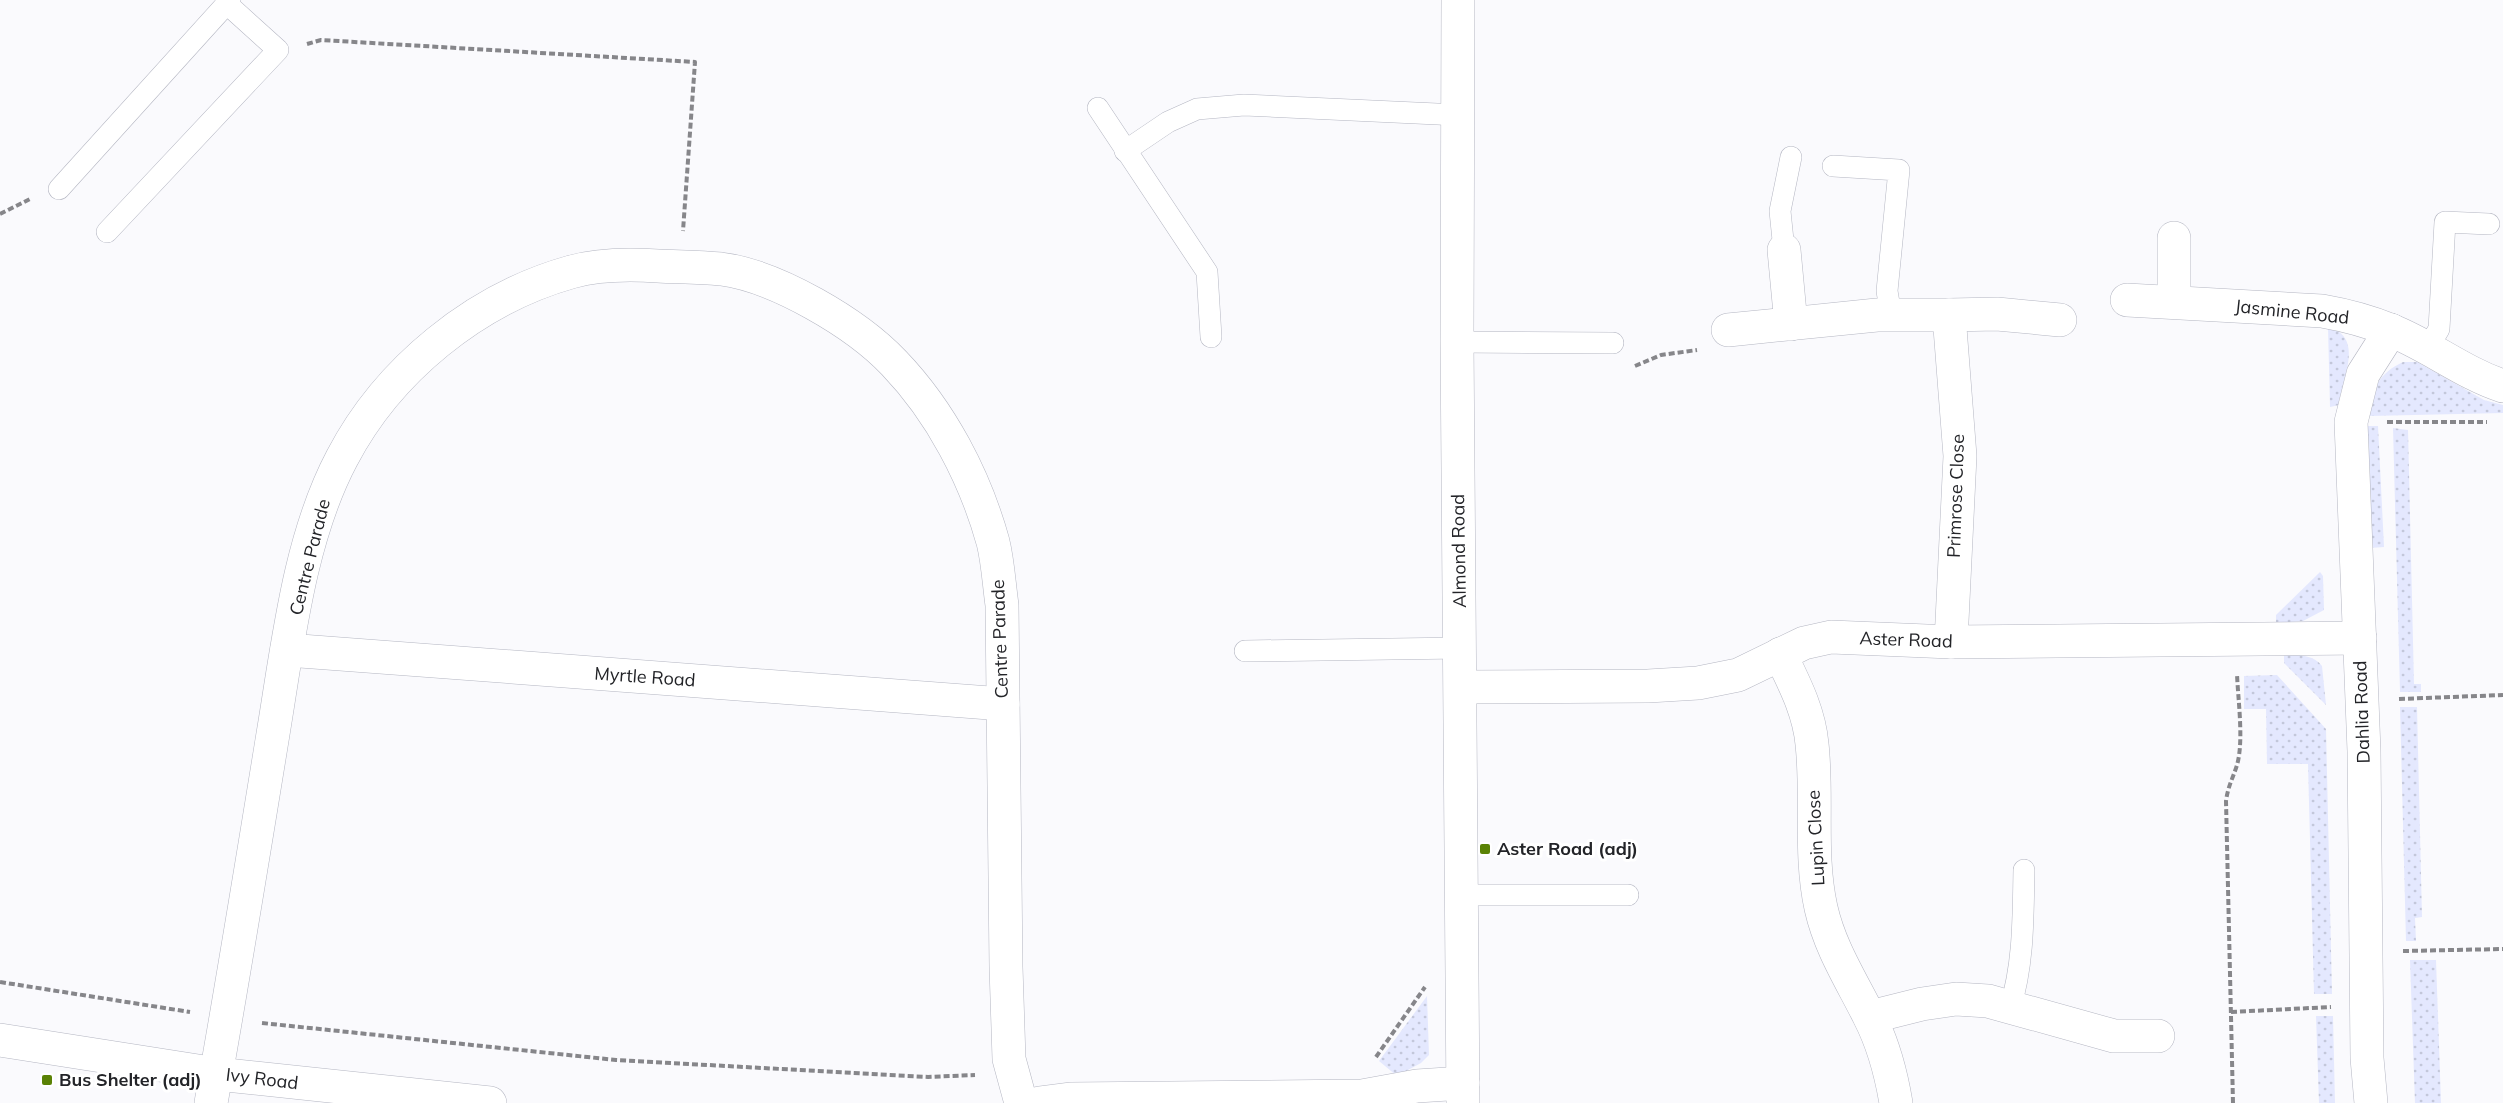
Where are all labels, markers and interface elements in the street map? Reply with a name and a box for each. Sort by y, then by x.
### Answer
street label: Jasmine Road [2234,294,2350,329]
street label: Primrose Close [1942,434,1969,558]
street label: Almond Road [1446,494,1471,608]
street label: Centre Parade [284,496,335,617]
street label: Centre Parade [986,579,1013,699]
street label: Aster Road [1859,626,1953,653]
street label: Dahlia Road [2348,660,2375,764]
street label: Myrtle Road [594,661,696,692]
street label: Lupin Close [1802,790,1829,887]
place label: Aster Road (adj) [1497,837,1638,860]
marker: Aster Road (adj) [1478,842,1492,856]
street label: Ivy Road [225,1063,300,1094]
place label: Bus Shelter (adj) [59,1068,202,1091]
marker: Bus Shelter (adj) [40,1073,54,1087]

